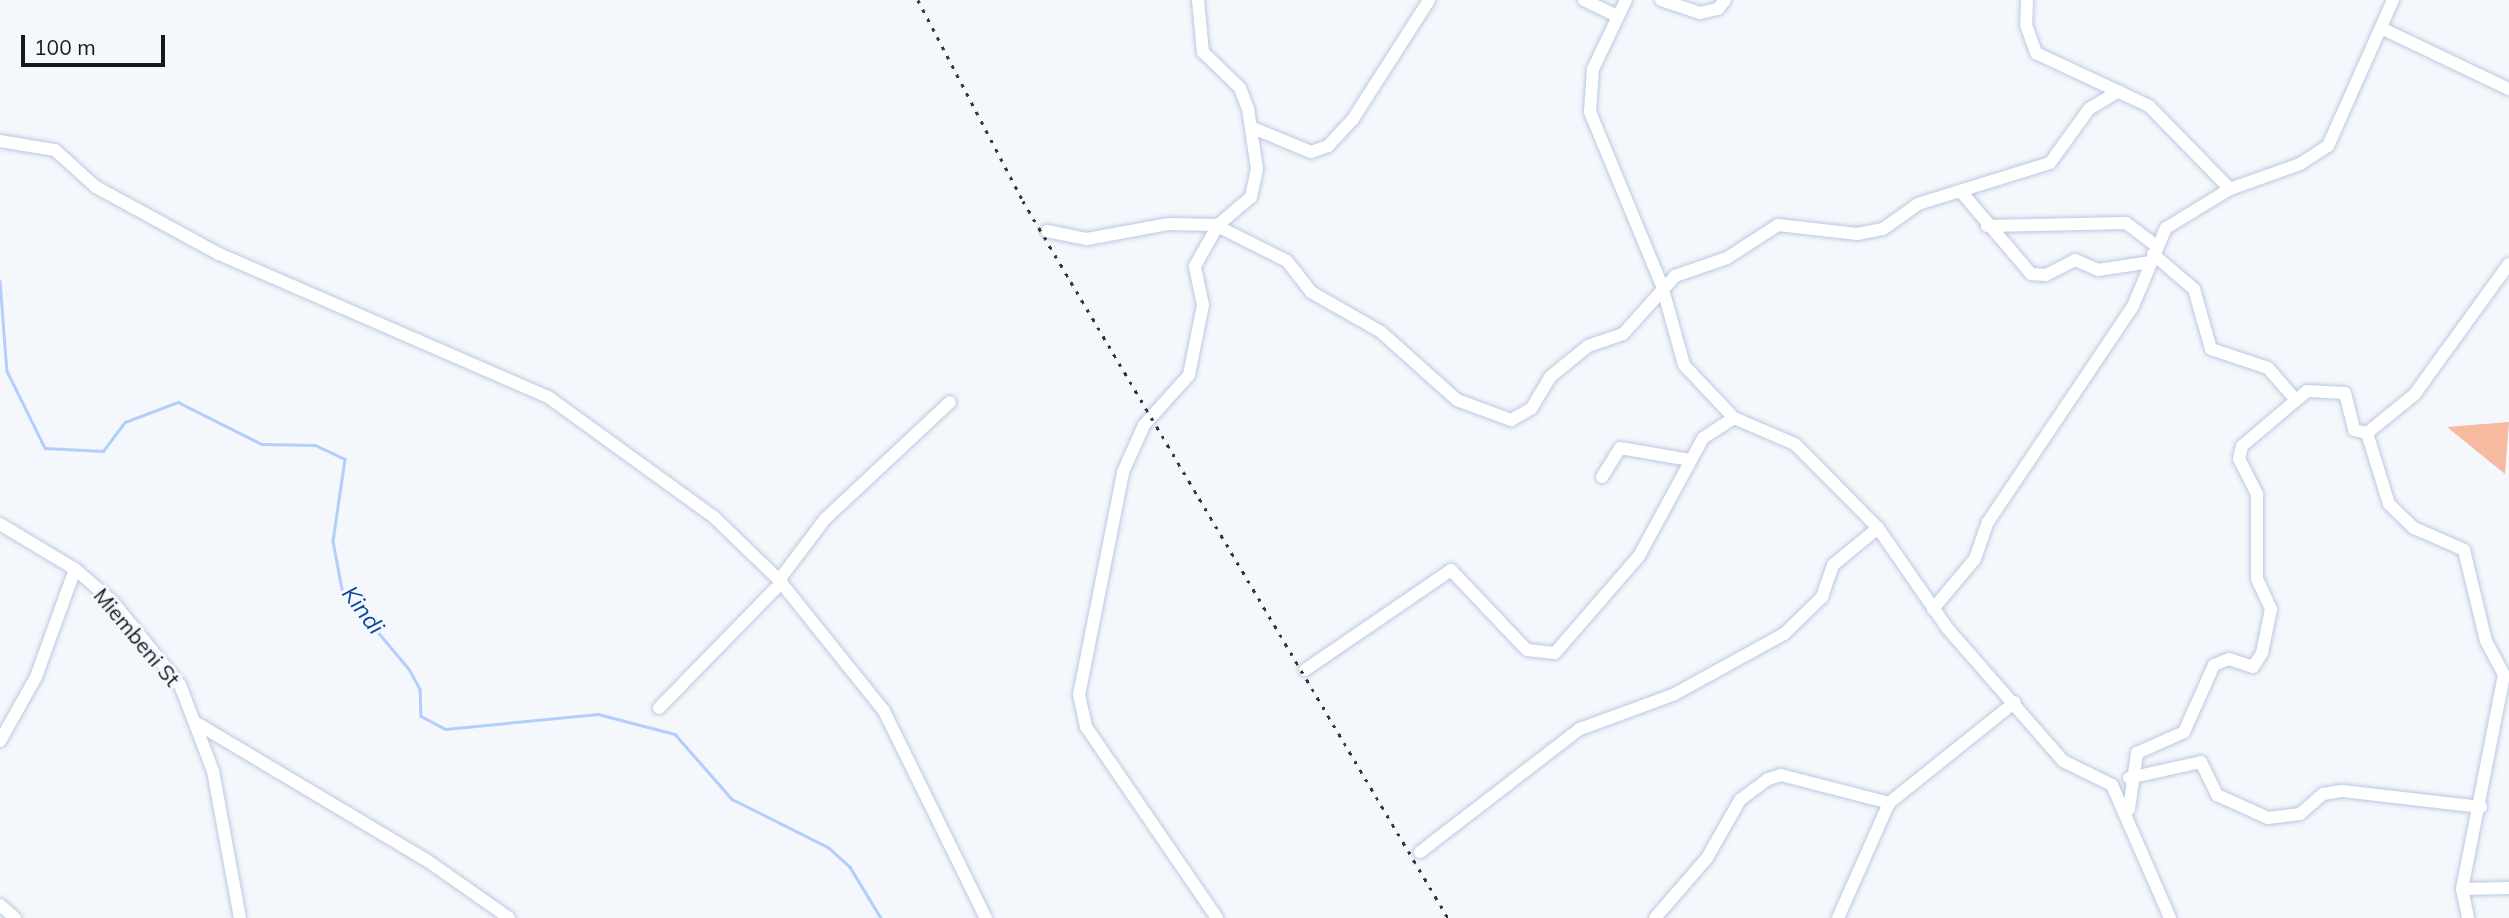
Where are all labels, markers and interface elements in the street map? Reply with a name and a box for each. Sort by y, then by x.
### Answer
scale bar [24,21,168,65]
text: 100 m [34,34,96,60]
water label: Kindi [336,581,390,639]
street label: Miembeni St [89,583,185,691]

